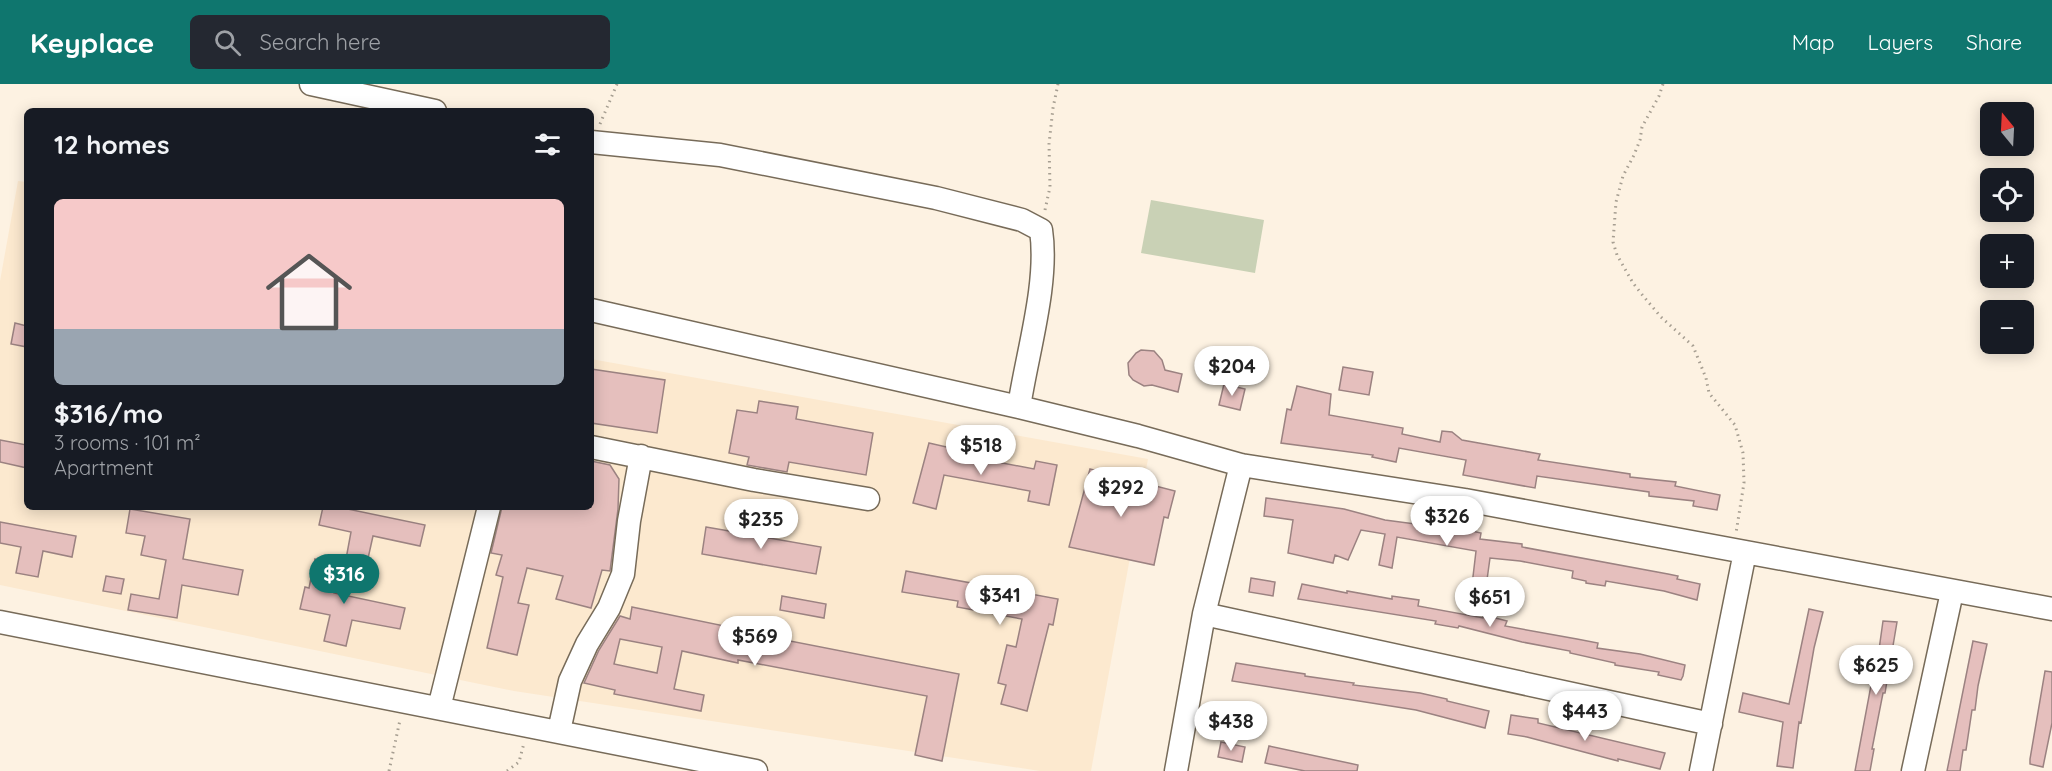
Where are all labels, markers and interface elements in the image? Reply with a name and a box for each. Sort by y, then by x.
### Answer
search box [190,15,610,69]
text: Keyplace [30,25,154,60]
icon: search [211,26,244,59]
text: Search here [259,28,381,56]
text: Map [1792,29,1835,55]
text: Layers [1868,29,1933,55]
text: Share [1966,29,2022,55]
north arrow [1980,102,2034,156]
map controls [1980,102,2034,354]
text: 12 homes [54,128,170,161]
icon: filters [531,128,564,161]
button: locate [1980,168,2034,222]
button: + [1980,234,2034,288]
icon: home [255,238,363,346]
button: − [1980,300,2034,354]
pin: $204 [1196,346,1268,397]
text: $204 [1208,353,1256,378]
text: $316/mo [54,397,163,430]
pin: $518 [945,425,1017,476]
text: 3 rooms · 101 m² [54,430,201,455]
text: $518 [960,432,1002,457]
text: Apartment [54,455,154,480]
pin: $292 [1085,467,1157,518]
text: $292 [1098,474,1144,499]
pin: $326 [1411,496,1483,547]
pin: $235 [725,499,797,550]
text: $326 [1424,503,1470,528]
text: $235 [738,506,784,531]
pin: $316 [308,554,380,605]
text: $316 [323,561,365,586]
pin: $341 [964,575,1036,626]
pin: $651 [1454,577,1526,628]
text: $341 [979,582,1021,607]
text: $651 [1469,584,1511,609]
pin: $569 [719,616,791,667]
text: $569 [732,623,778,648]
pin: $625 [1840,645,1912,696]
text: $625 [1853,652,1899,677]
pin: $443 [1549,691,1621,742]
text: $443 [1562,698,1608,723]
pin: $438 [1195,701,1267,752]
text: $438 [1208,708,1254,733]

